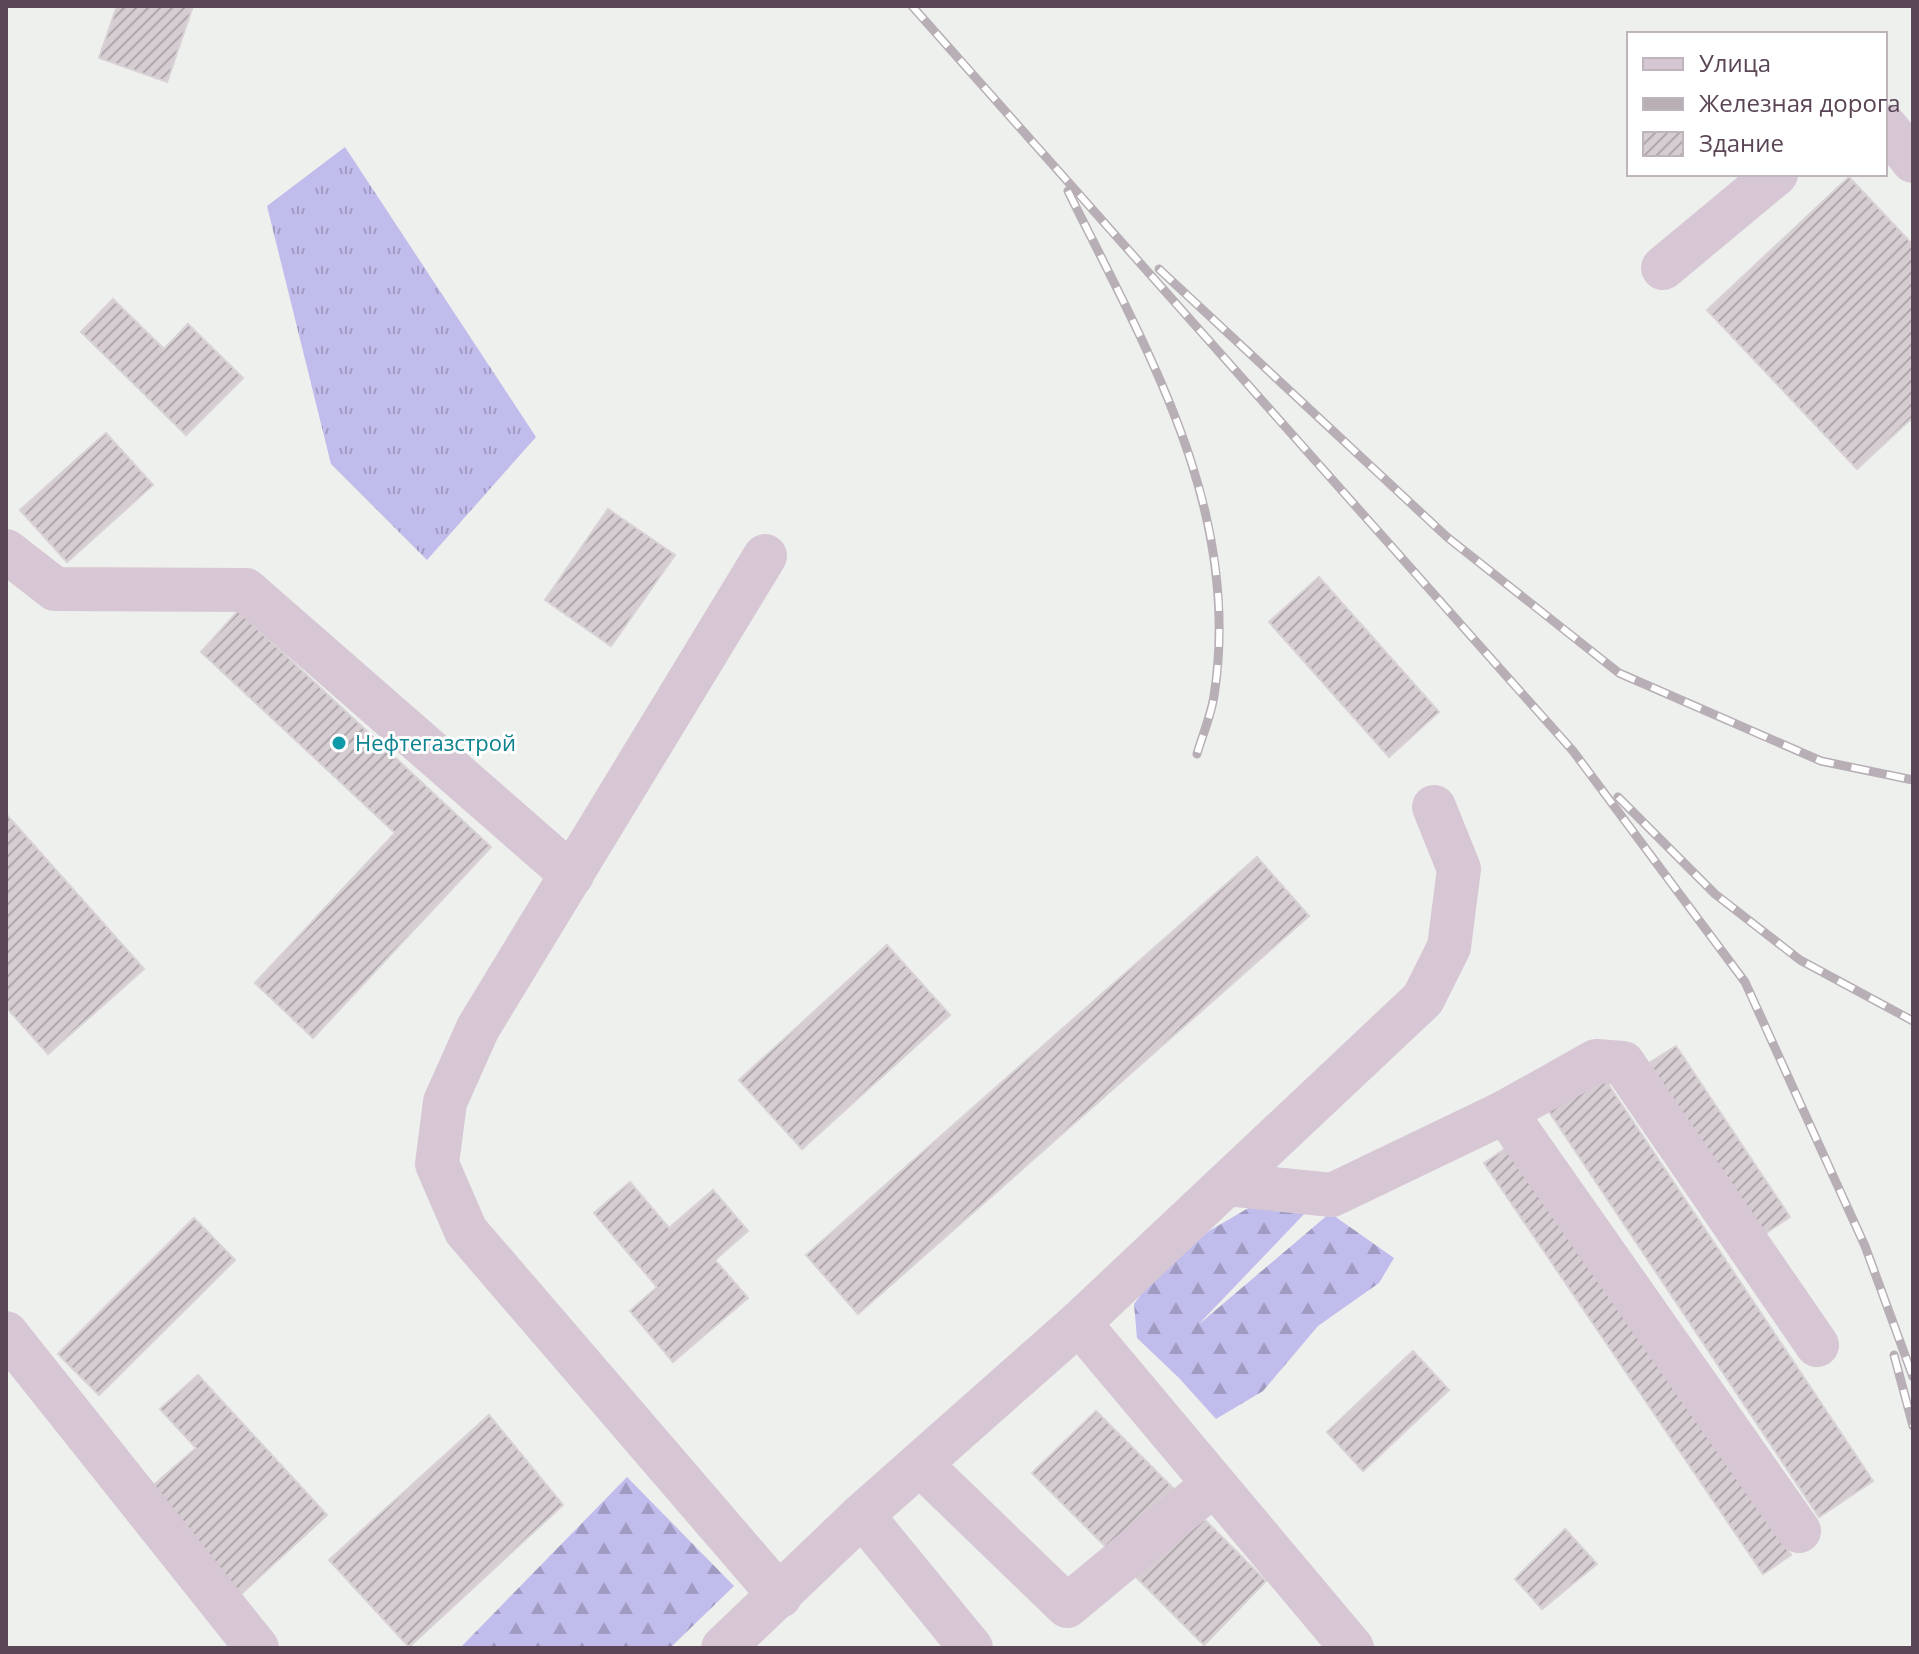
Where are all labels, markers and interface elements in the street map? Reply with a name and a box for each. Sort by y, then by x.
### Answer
legend [1627,32,1887,176]
text: Улица [1699,46,1771,79]
text: Железная дорога [1699,86,1901,119]
text: Здание [1699,126,1784,159]
place label: Нефтегазстрой [355,727,516,757]
marker: Нефтегазстрой [330,734,348,752]

